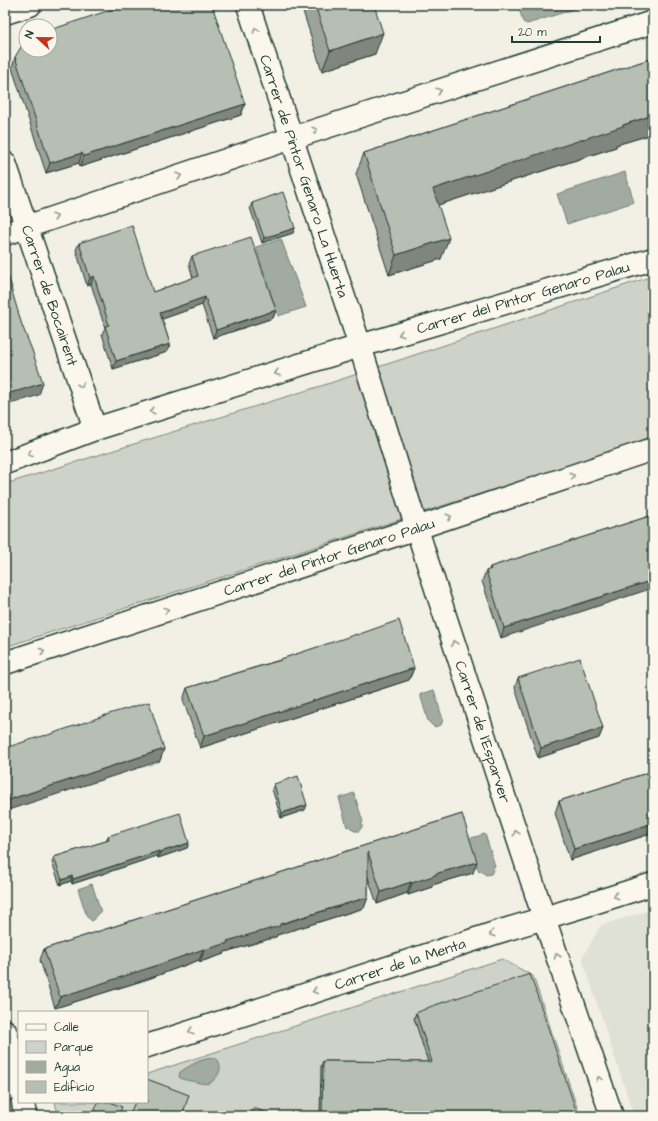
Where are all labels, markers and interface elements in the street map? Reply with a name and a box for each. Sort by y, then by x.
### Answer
north arrow [18,18,58,58]
scale bar [512,18,600,44]
text: 20 m [518,24,547,41]
one-way arrow [252,27,261,34]
text: N [21,28,37,40]
street label: Carrer de Pintor Genaro La Huerta [254,52,353,301]
one-way arrow [435,87,442,96]
one-way arrow [311,126,318,135]
one-way arrow [175,172,182,181]
one-way arrow [52,214,59,222]
street label: Carrer de Bocairent [16,222,83,369]
street label: Carrer del Pintor Genaro Palau [414,256,632,340]
one-way arrow [398,329,405,338]
one-way arrow [273,368,280,376]
one-way arrow [76,381,85,388]
one-way arrow [149,406,156,415]
one-way arrow [26,449,33,457]
one-way arrow [568,472,575,481]
street label: Carrer del Pintor Genaro Palau [221,513,438,602]
one-way arrow [445,514,452,522]
one-way arrow [162,606,169,615]
one-way arrow [450,639,459,646]
one-way arrow [38,647,45,656]
street label: Carrer de l'Esparver [449,658,516,806]
one-way arrow [512,829,521,836]
one-way arrow [613,891,620,900]
one-way arrow [488,929,495,937]
street label: Carrer de la Menta [332,933,469,995]
one-way arrow [553,953,562,960]
one-way arrow [311,986,318,995]
legend [18,1011,148,1103]
text: Calle [54,1019,79,1036]
one-way arrow [188,1027,195,1035]
text: Parque [54,1039,94,1056]
text: Agua [54,1059,80,1077]
one-way arrow [595,1076,604,1083]
text: Edificio [54,1079,94,1096]

